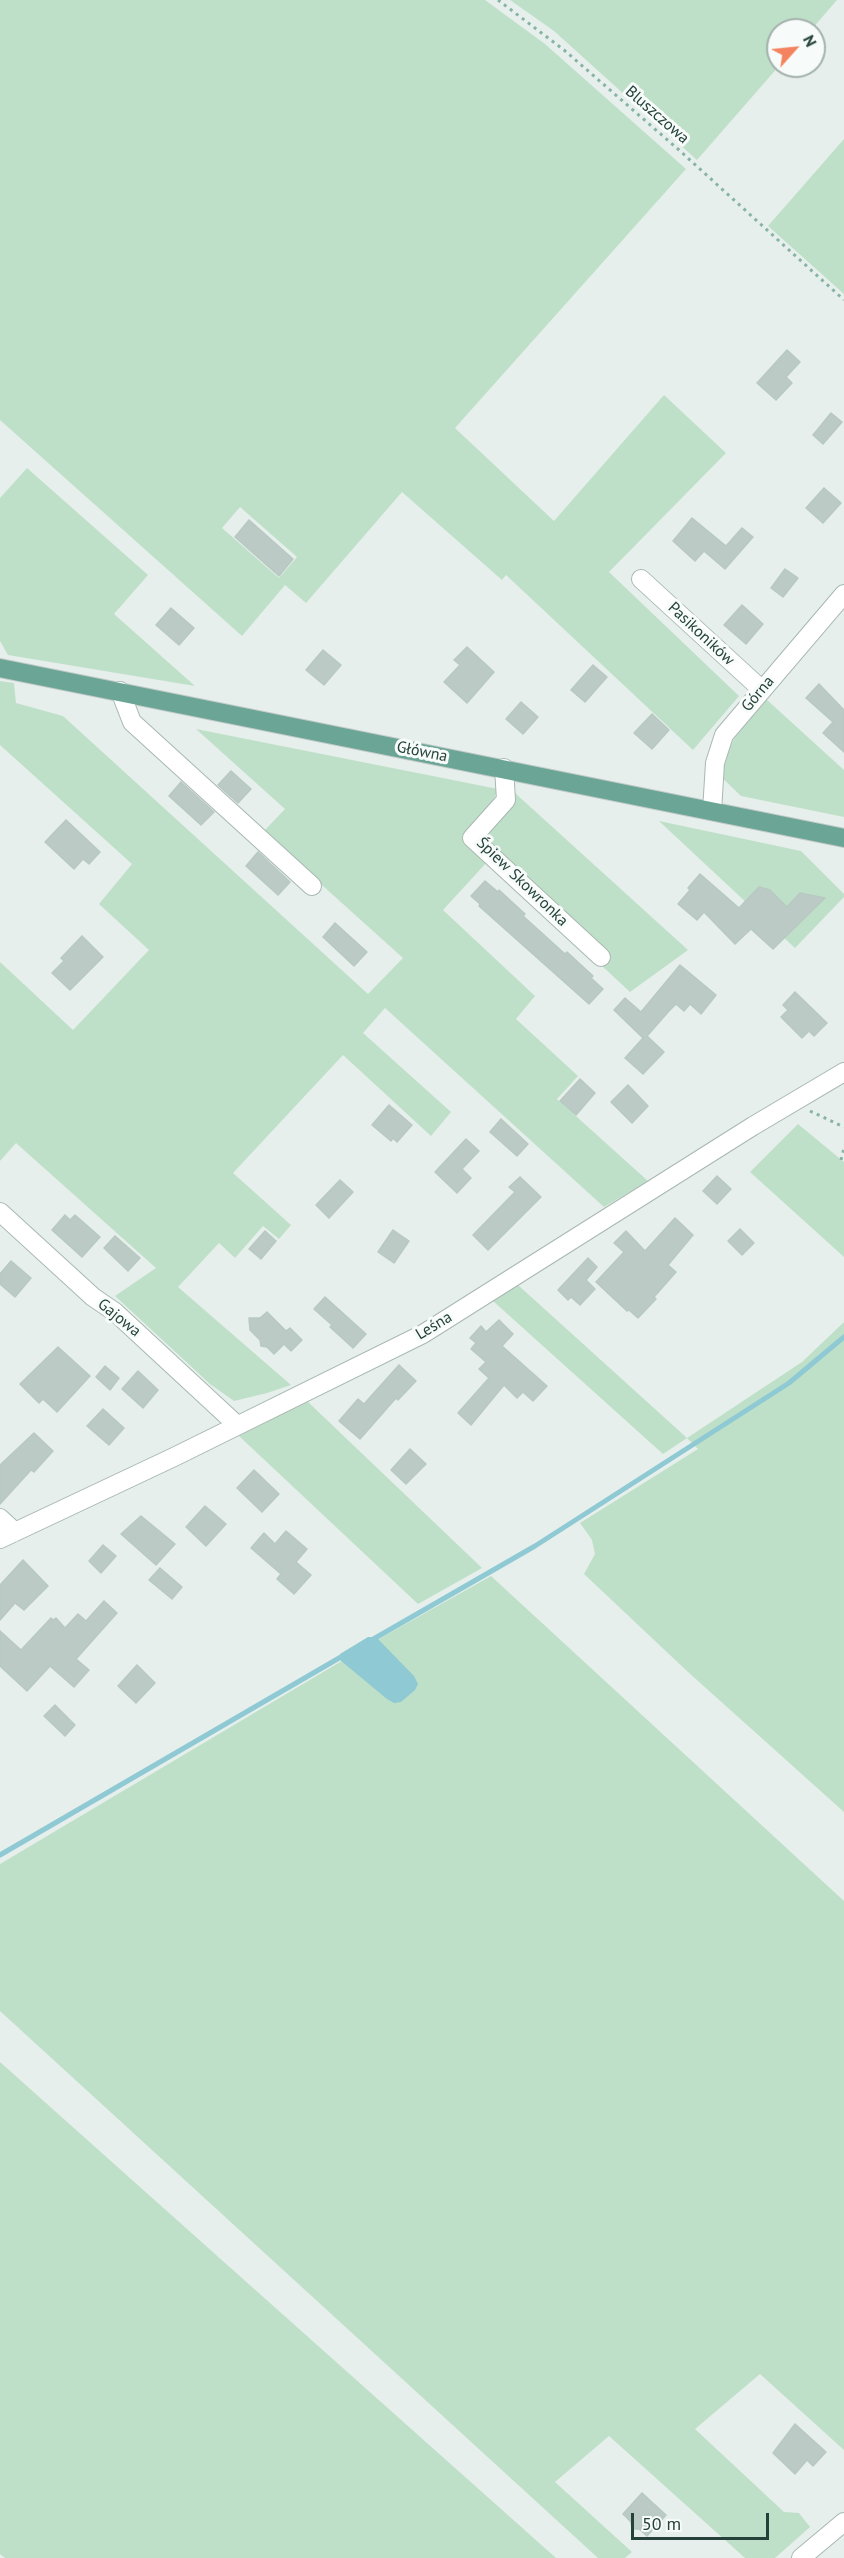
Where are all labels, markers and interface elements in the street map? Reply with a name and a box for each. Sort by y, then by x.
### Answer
north arrow [766,18,826,78]
text: N [799,32,822,50]
street label: Bluszczowa [621,82,693,148]
street label: Pasikoników [664,598,738,670]
street label: Górna [738,672,778,716]
street label: Główna [395,738,449,766]
street label: Śpiew Skowronka [472,833,572,931]
street label: Gajowa [93,1295,145,1341]
street label: Leśna [412,1308,456,1344]
scale bar [634,2501,772,2539]
text: 50 m [642,2512,681,2535]

